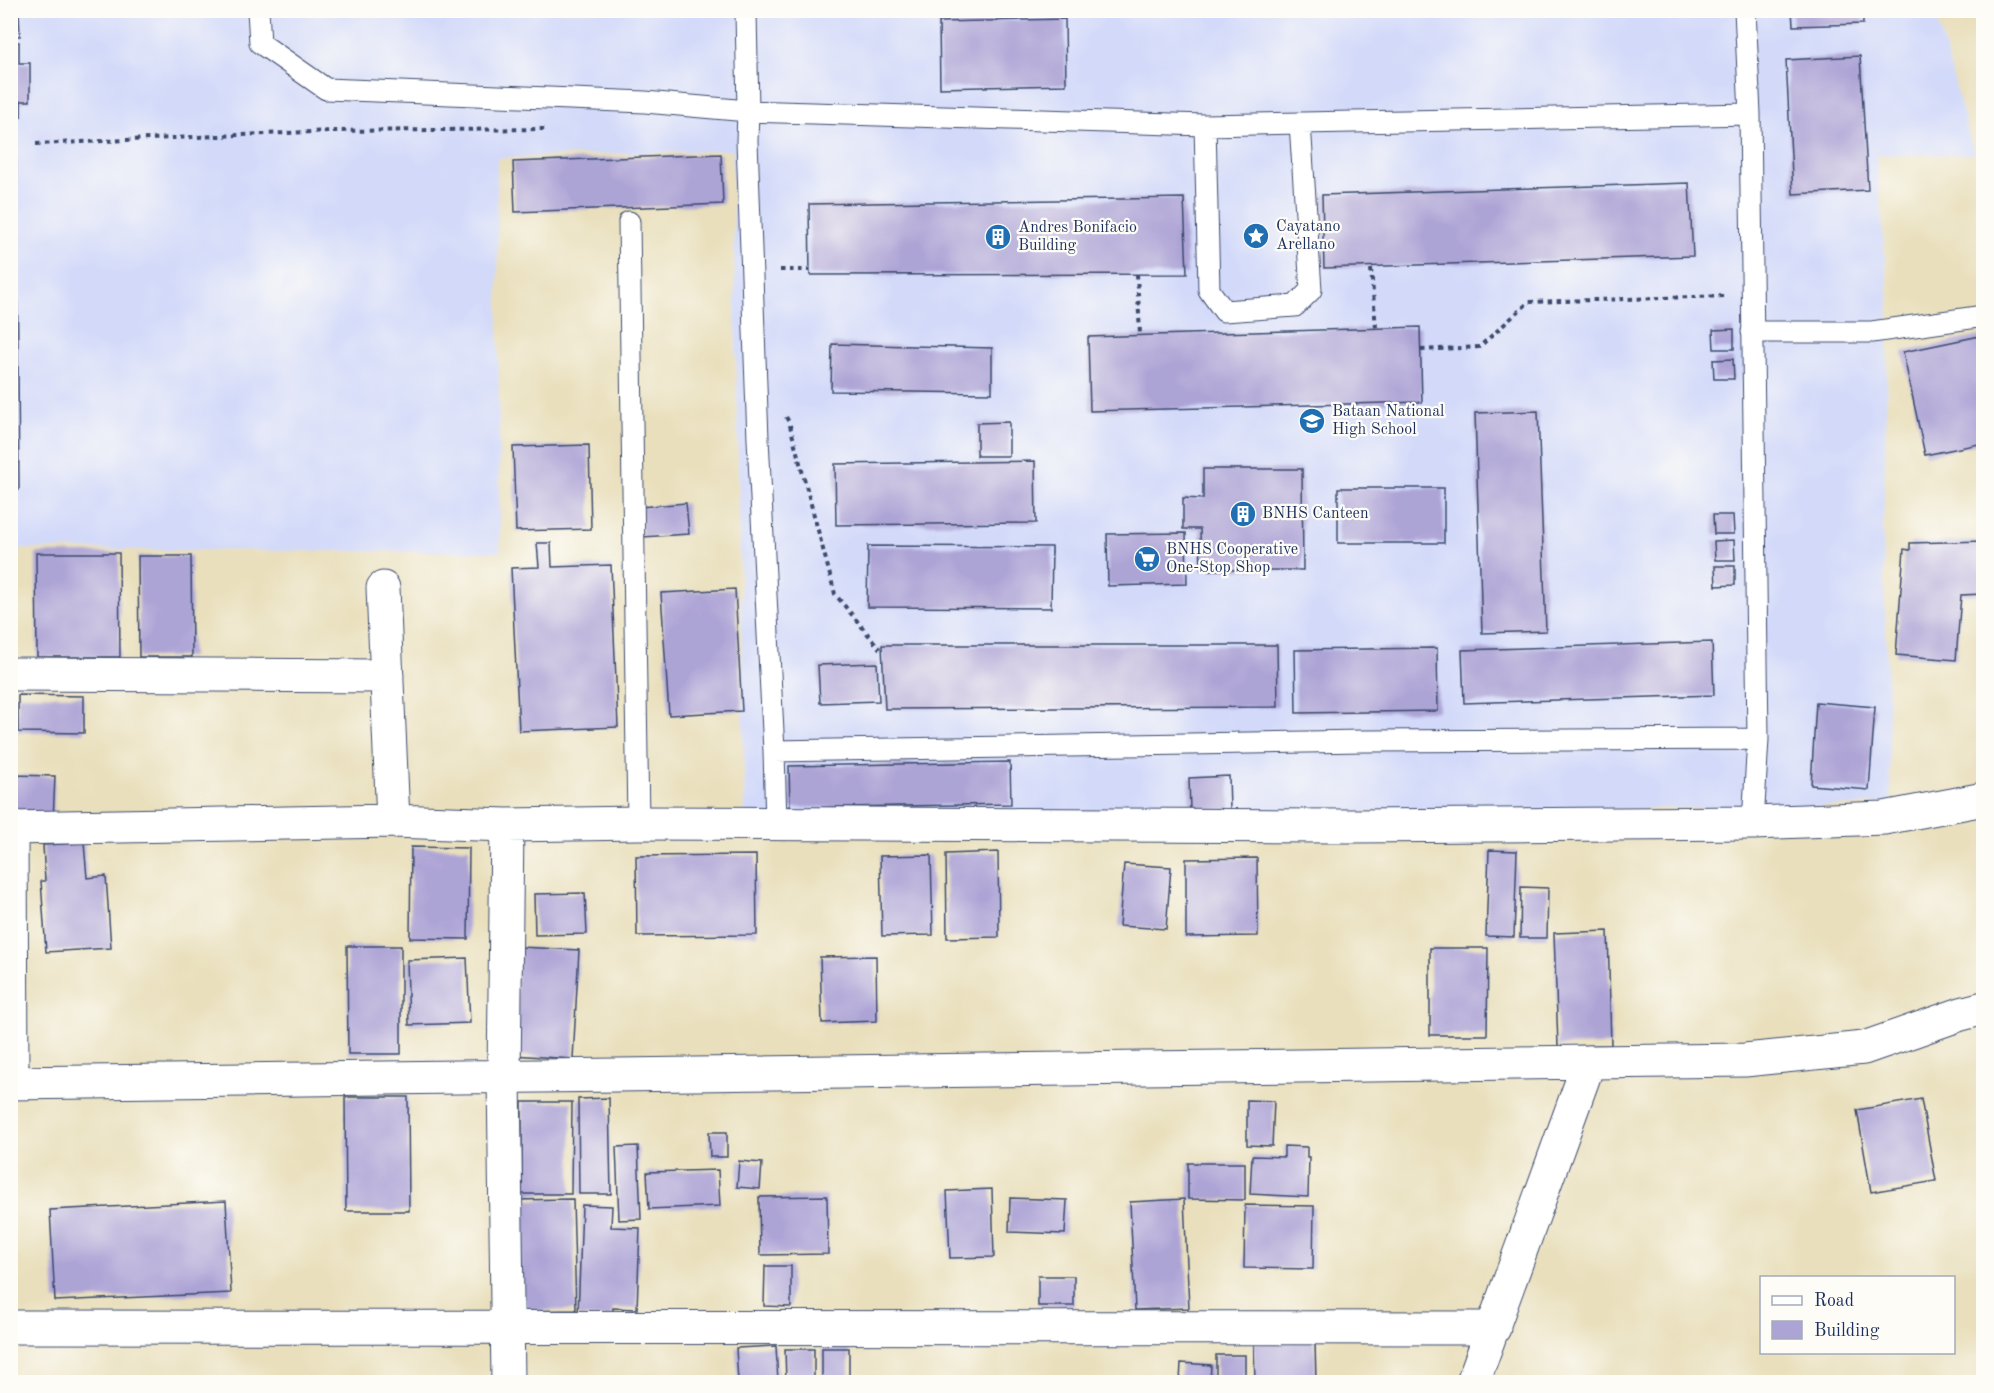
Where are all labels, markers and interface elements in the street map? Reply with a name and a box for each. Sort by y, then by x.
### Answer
place label: Cayatano Arellano [1276,219,1340,253]
place label: Andres Bonifacio Building [1018,220,1137,254]
place icon: Cayatano Arellano [1241,221,1271,251]
building icon: Andres Bonifacio Building [983,222,1013,252]
place label: Bataan National High School [1332,404,1444,438]
school or university icon: Bataan National High School [1297,406,1327,436]
building icon: BNHS Canteen [1228,499,1258,529]
place label: BNHS Canteen [1262,506,1369,522]
place label: BNHS Cooperative One-Stop Shop [1166,542,1298,576]
supermarket icon: BNHS Cooperative One-Stop Shop [1132,544,1162,574]
legend [1760,1276,1955,1354]
text: Road [1814,1292,1854,1310]
text: Building [1814,1322,1880,1340]

